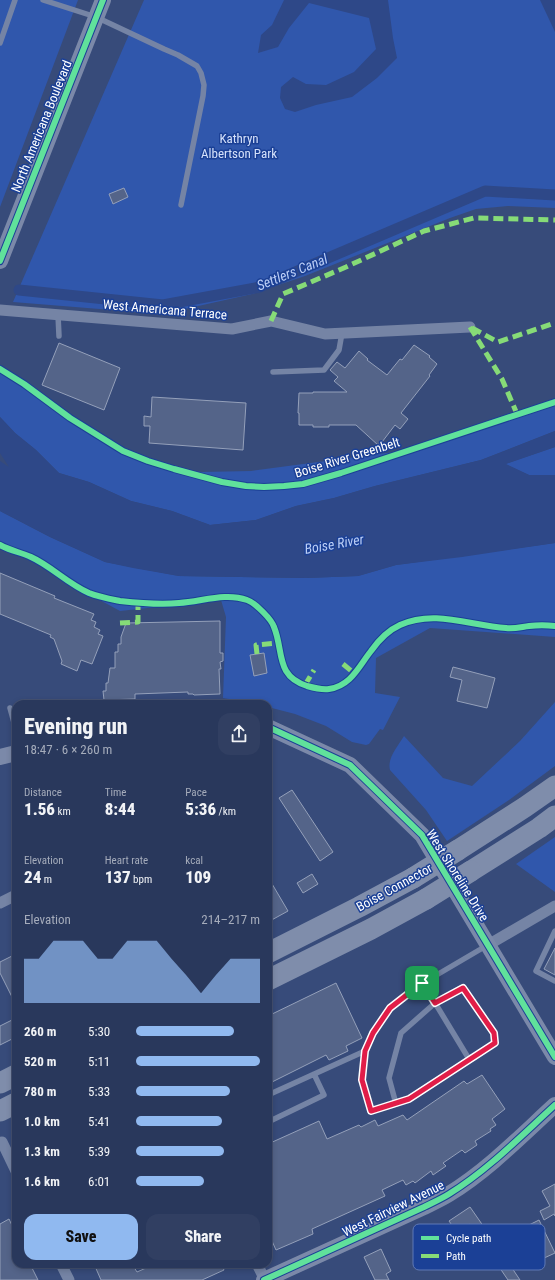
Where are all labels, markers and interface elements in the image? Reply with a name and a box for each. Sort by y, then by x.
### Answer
street label: North Americana Boulevard [8,58,75,194]
park label: Kathryn Albertson Park [201,131,277,161]
water label: Settlers Canal [254,250,331,293]
street label: West Americana Terrace [102,297,228,322]
street label: Boise River Greenbelt [293,434,402,481]
water label: Boise River [303,531,366,557]
button: share [218,713,260,755]
text: Evening run [24,714,128,739]
text: 18:47 · 6 × 260 m [24,742,112,757]
text: Distance [24,786,62,799]
text: Time [105,786,126,799]
text: Pace [185,786,207,799]
text: 1.56 [24,799,55,819]
text: 8:44 [105,799,135,819]
text: 5:36 [185,799,216,819]
text: km [55,805,71,818]
text: /km [216,805,236,818]
street label: West Shoreline Drive [423,827,492,924]
text: Elevation [24,854,64,867]
text: Heart rate [105,854,148,867]
text: kcal [185,854,203,867]
street label: Boise Connector [354,860,435,914]
text: 24 [24,867,41,887]
text: 137 [105,867,131,887]
text: 109 [185,867,211,887]
text: m [41,873,52,886]
text: bpm [131,873,152,886]
text: Elevation [24,912,71,927]
text: 214–217 m [201,912,260,927]
pin [405,966,439,1000]
icon: arrive [411,972,433,994]
text: 260 m [24,1024,56,1039]
text: 5:30 [88,1024,110,1039]
text: 520 m [24,1054,56,1069]
text: 5:11 [88,1054,110,1069]
text: 780 m [24,1084,56,1099]
text: 5:33 [88,1084,110,1099]
text: 1.0 km [24,1114,60,1129]
text: 5:41 [88,1114,110,1129]
text: 1.3 km [24,1144,60,1159]
text: 5:39 [88,1144,110,1159]
text: 1.6 km [24,1174,60,1189]
text: 6:01 [88,1174,110,1189]
street label: West Fairview Avenue [340,1177,447,1240]
button: Save [24,1214,138,1260]
button: Share [146,1214,260,1260]
legend [413,1224,545,1270]
text: Cycle path [446,1232,491,1245]
text: Path [446,1250,466,1263]

